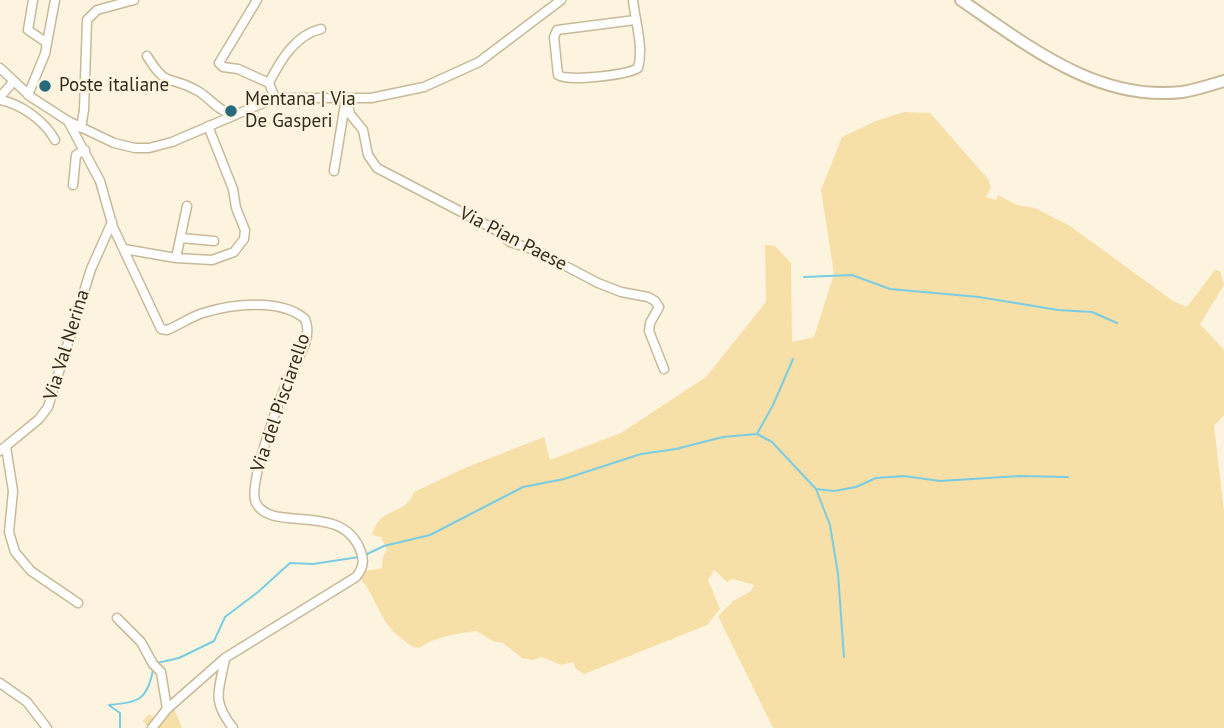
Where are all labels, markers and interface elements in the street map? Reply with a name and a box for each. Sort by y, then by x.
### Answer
place label: Poste italiane [59,75,169,97]
marker: Poste italiane [37,78,53,94]
place label: Mentana | Via De Gasperi [245,89,356,133]
marker: Mentana | Via De Gasperi [223,103,239,119]
street label: Via Pian Paese [455,202,571,276]
street label: Via Val Nerina [39,287,95,403]
street label: Via del Pisciarello [247,331,315,475]

